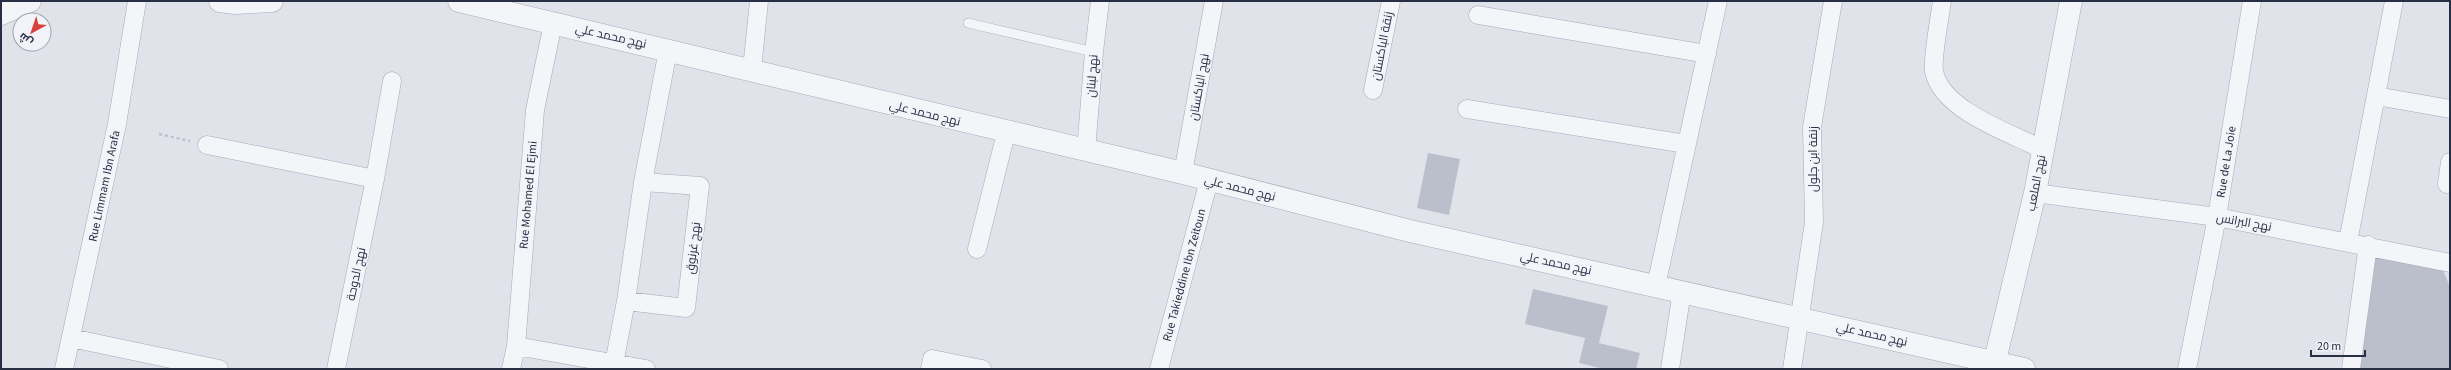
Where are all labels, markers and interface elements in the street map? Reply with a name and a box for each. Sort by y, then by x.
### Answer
street label: زنقة الباكستان [1367,10,1397,82]
north arrow [12,12,52,52]
street label: نهج محمد علي [573,20,648,54]
text: ش [16,29,36,50]
street label: نهج الباكستان [1185,52,1214,122]
street label: نهج لبنان [1083,54,1102,98]
street label: نهج محمد علي [887,96,962,131]
street label: Rue de La Joie [2212,125,2241,199]
street label: زنقة ابن جلول [1805,126,1822,192]
street label: Rue Limmam Ibn Arafa [84,129,125,243]
street label: Rue Mohamed El Ejmi [515,140,542,250]
street label: نهج الملعب [2023,154,2050,213]
street label: نهج محمد علي [1202,171,1277,206]
street label: Rue Takieddine Ibn Zeitoun [1159,207,1210,343]
street label: نهج البرانس [2215,209,2273,236]
street label: نهج غرنوق [682,221,705,275]
street label: نهج الدوحة [343,246,370,302]
street label: نهج محمد علي [1518,248,1593,280]
street label: نهج محمد علي [1834,318,1909,352]
scale bar [2311,332,2365,358]
text: 20 m [2317,338,2341,355]

